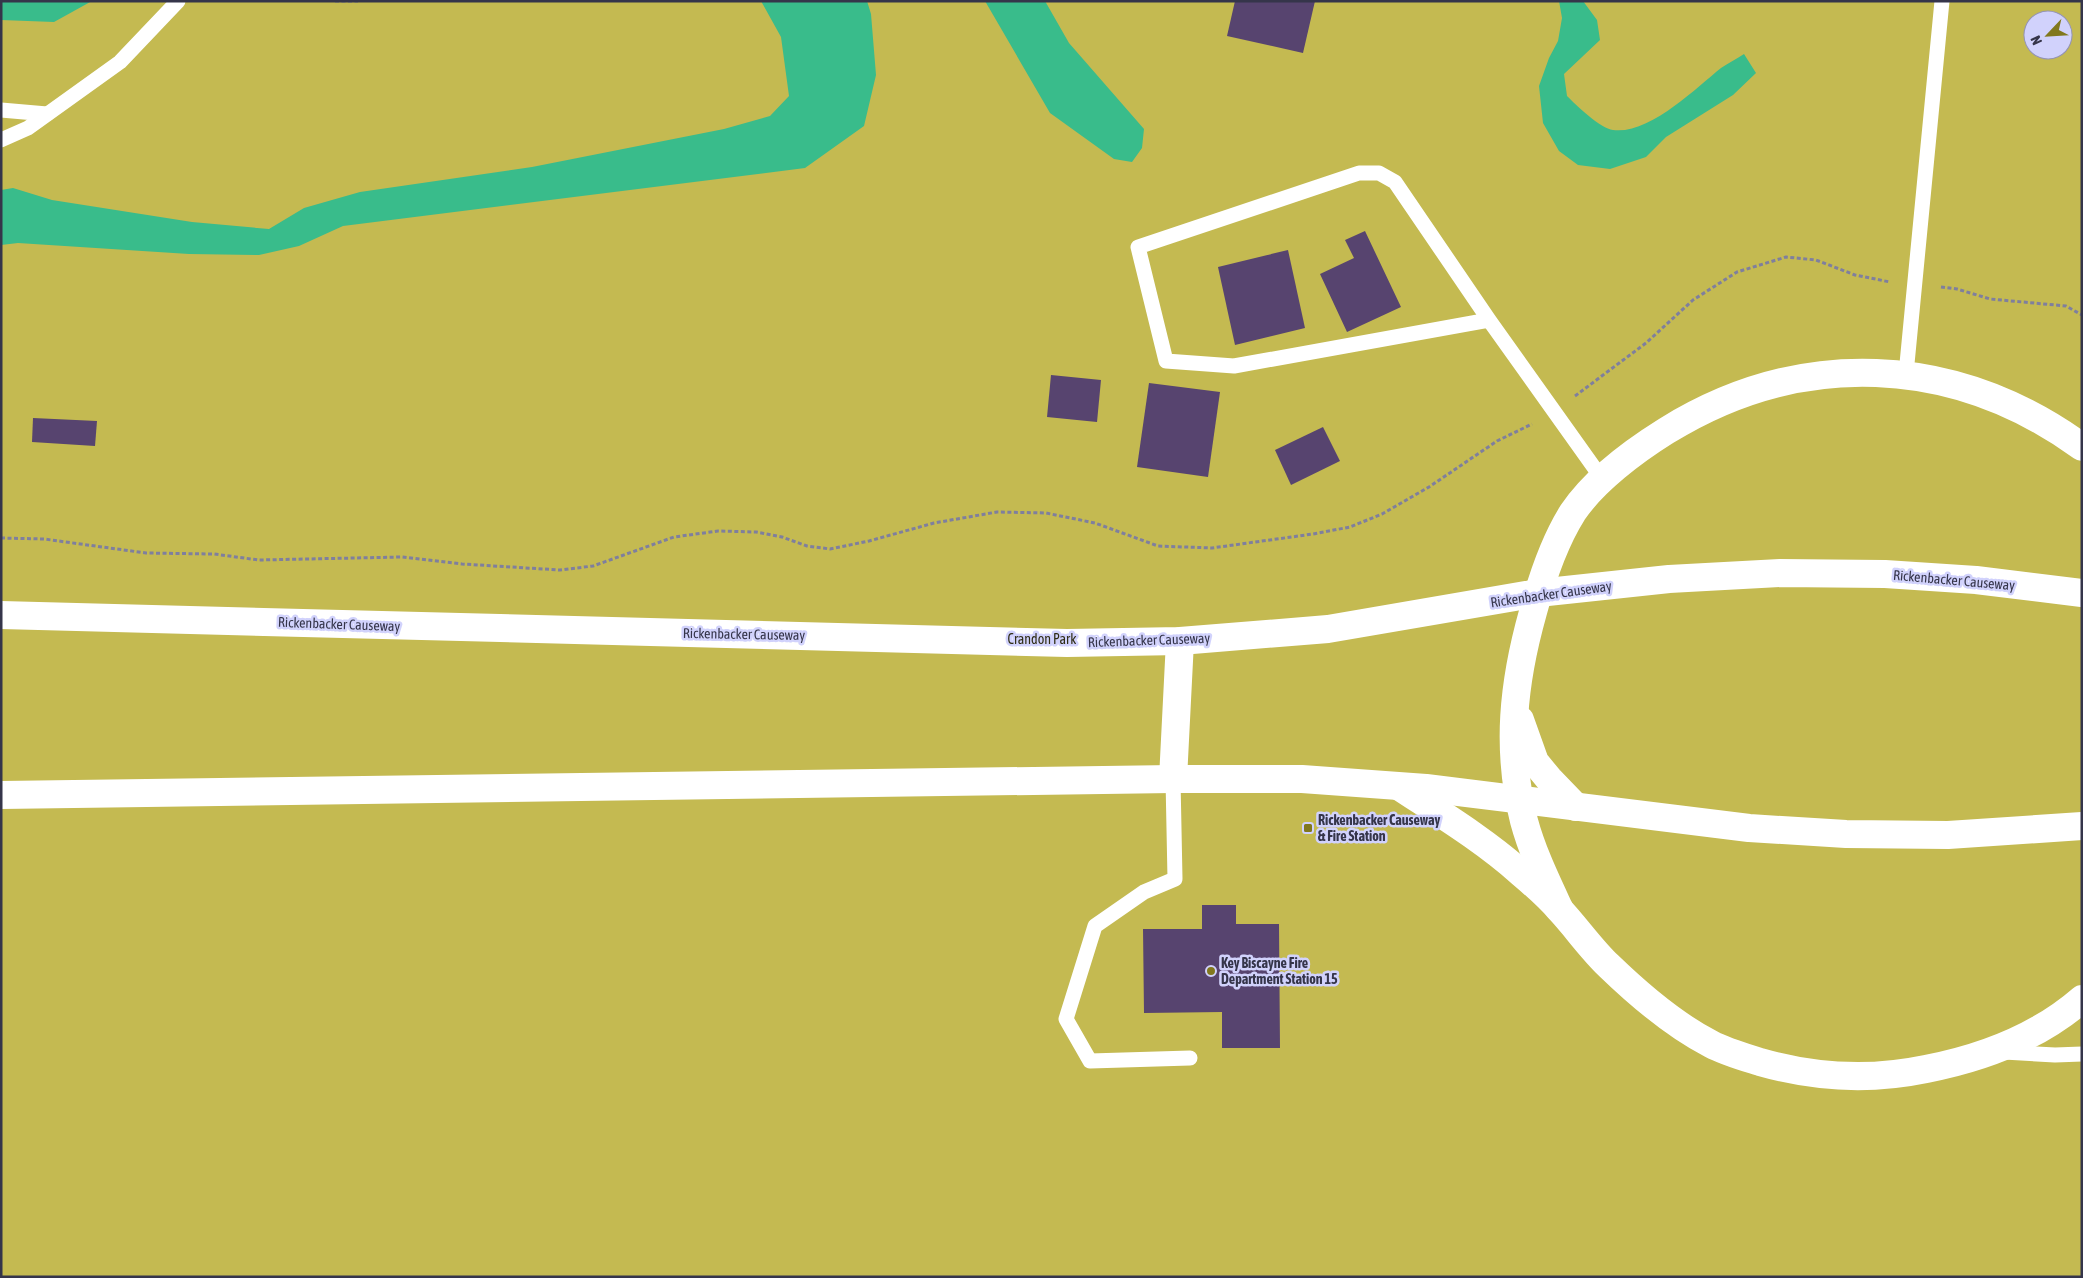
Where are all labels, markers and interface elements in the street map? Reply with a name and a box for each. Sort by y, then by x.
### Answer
north arrow [2023,10,2073,60]
text: N [2027,33,2045,48]
street label: Rickenbacker Causeway [1892,567,2016,593]
street label: Rickenbacker Causeway [1489,578,1613,610]
street label: Rickenbacker Causeway [278,614,401,634]
street label: Rickenbacker Causeway [683,625,805,643]
street label: Rickenbacker Causeway [1088,630,1211,650]
park label: Crandon Park [1008,631,1076,647]
place label: Rickenbacker Causeway & Fire Station [1318,812,1440,844]
marker: Rickenbacker Causeway & Fire Station [1302,822,1314,834]
place label: Key Biscayne Fire Department Station 15 [1221,955,1338,987]
marker: Key Biscayne Fire Department Station 15 [1205,965,1217,977]

